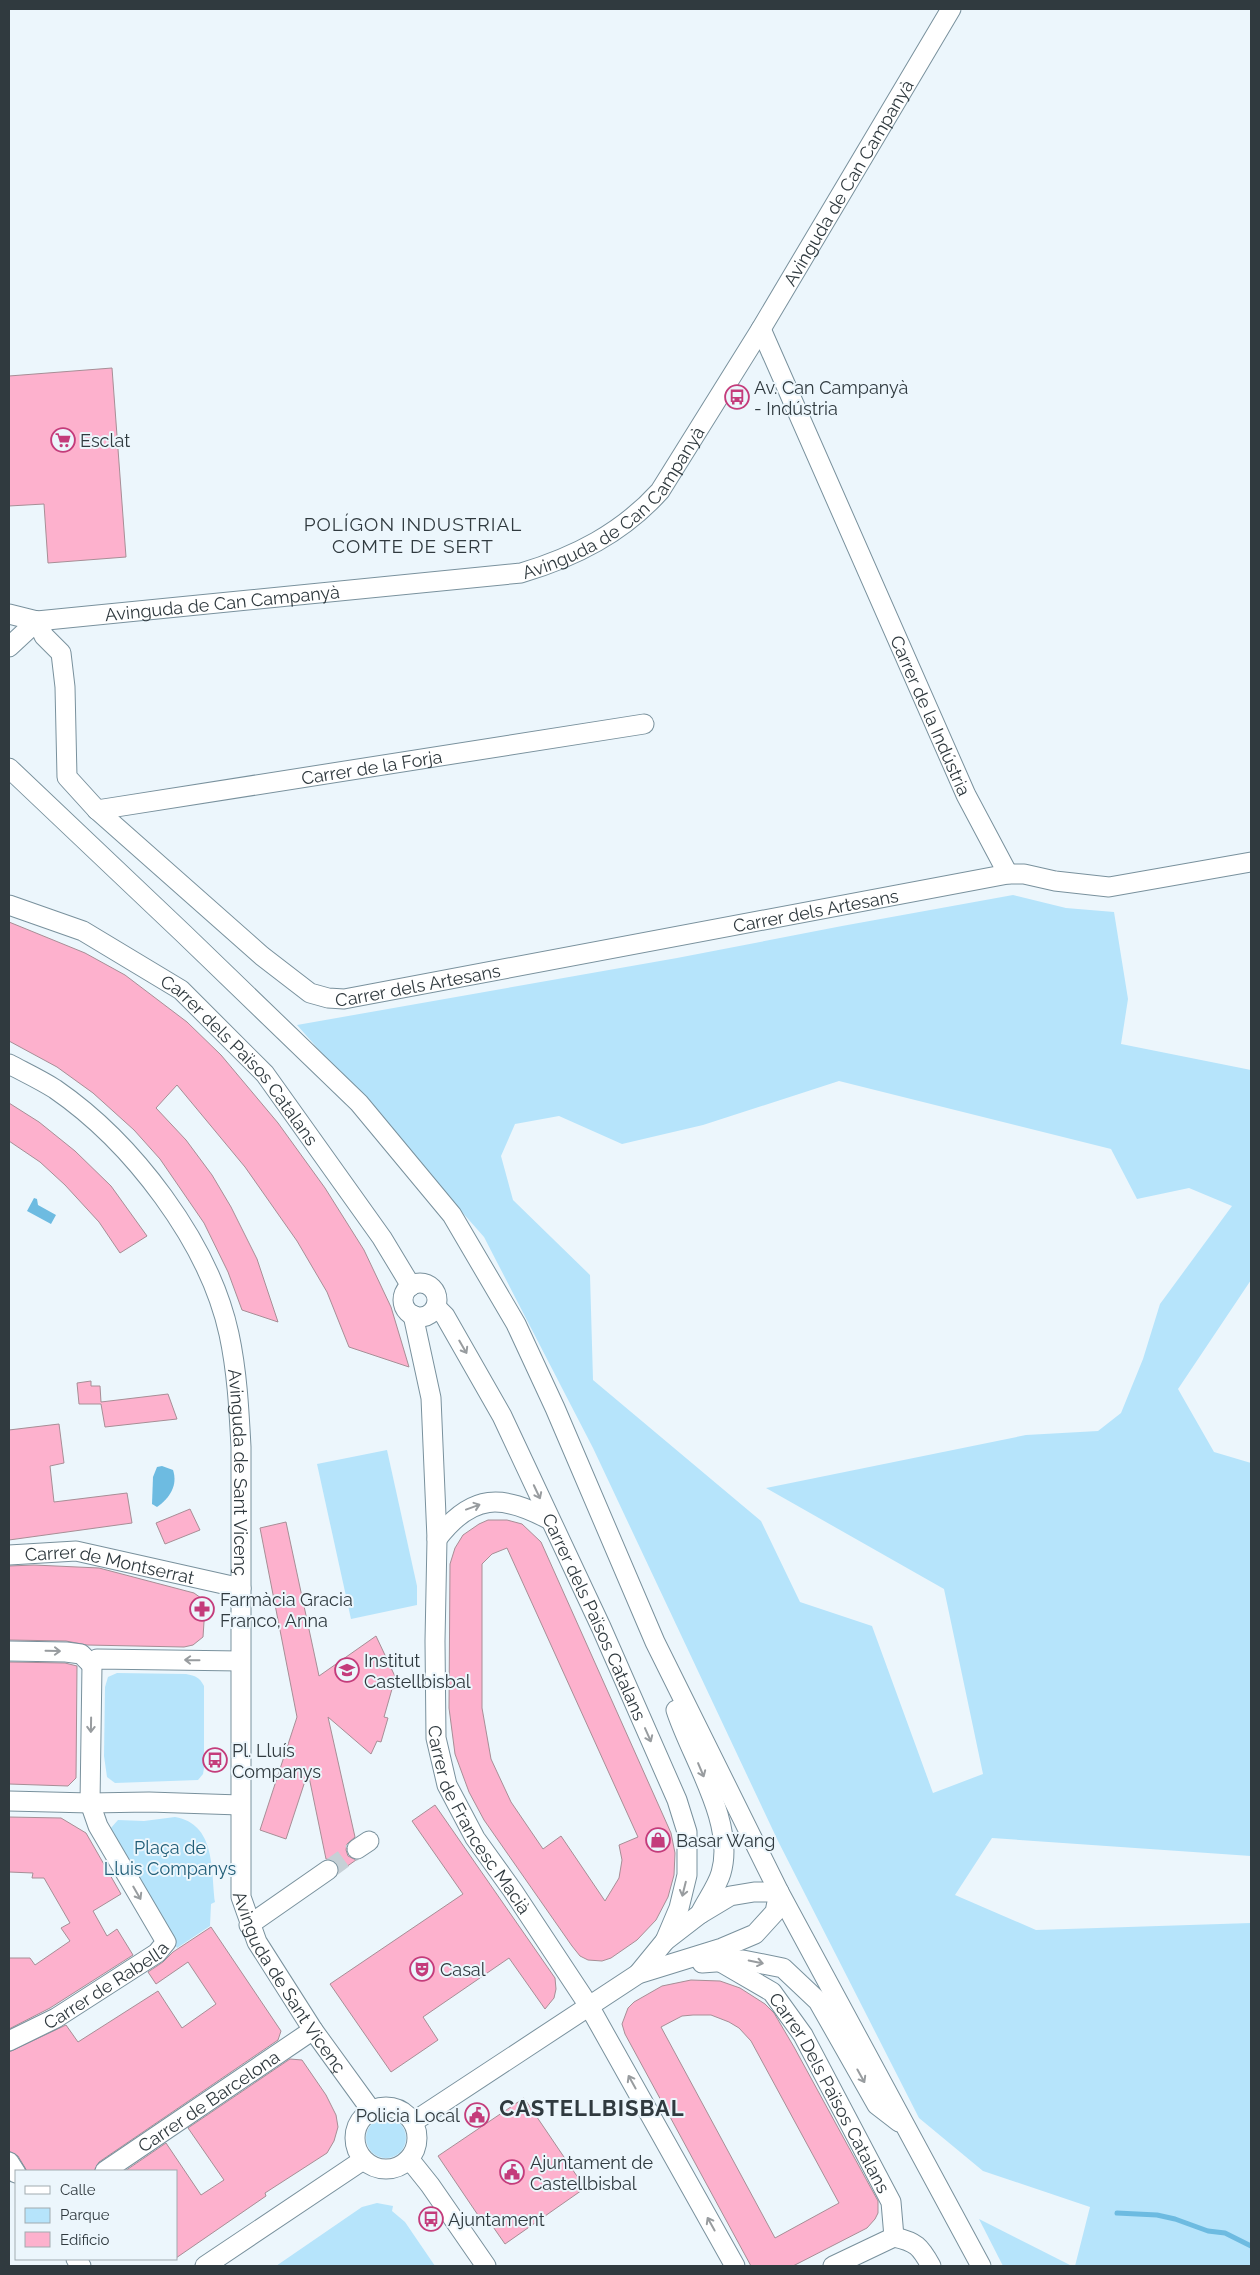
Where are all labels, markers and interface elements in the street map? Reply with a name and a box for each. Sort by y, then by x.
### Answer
street label: Avinguda de Can Campanyà [779,76,917,289]
place label: Av. Can Campanyà - Indústria [754,377,908,419]
bus stop icon: Av. Can Campanyà - Indústria [724,384,750,410]
street label: Avinguda de Can Campanyà [520,422,708,583]
supermarket icon: Esclat [50,427,76,453]
place label: Esclat [80,430,130,451]
district label: POLÍGON INDUSTRIAL COMTE DE SERT [304,513,522,557]
street label: Avinguda de Can Campanyà [104,581,341,625]
street label: Carrer de la Indústria [886,632,975,799]
street label: Carrer de la Forja [300,745,444,788]
street label: Carrer dels Artesans [731,884,900,936]
street label: Carrer dels Artesans [334,959,502,1010]
street label: Carrer dels Països Catalans [157,970,323,1149]
one-way arrow [458,1340,468,1354]
street label: Avinguda de Sant Vicenç [224,1367,252,1576]
one-way arrow [532,1484,542,1499]
one-way arrow [465,1502,480,1511]
street label: Carrer dels Països Catalans [539,1510,651,1724]
street label: Carrer de Montserrat [24,1540,196,1588]
place label: Farmàcia Gracia Franco, Anna [220,1589,353,1631]
pharmacy icon: Farmàcia Gracia Franco, Anna [189,1596,215,1622]
one-way arrow [44,1647,60,1656]
place label: Institut Castellbisbal [364,1650,471,1692]
one-way arrow [184,1655,200,1665]
school or university icon: Institut Castellbisbal [334,1657,360,1683]
one-way arrow [86,1716,96,1733]
street label: Carrer de Francesc Macià [425,1725,536,1918]
one-way arrow [644,1727,654,1742]
place label: Pl. Lluís Companys [232,1740,321,1782]
bus stop icon: Pl. Lluís Companys [202,1747,228,1773]
one-way arrow [696,1762,706,1777]
shop icon: Basar Wang [645,1827,671,1853]
place label: Basar Wang [676,1830,775,1851]
park label: Plaça de Lluis Companys [104,1837,236,1879]
one-way arrow [679,1881,688,1897]
one-way arrow [132,1885,142,1900]
street label: Avinguda de Sant Vicenç [229,1888,351,2077]
street label: Carrer de Rabella [40,1937,173,2033]
theatre icon: Casal [409,1956,435,1982]
one-way arrow [747,1958,763,1968]
place label: Casal [440,1959,486,1980]
street label: Carrer Dels Països Catalans [765,1988,895,2196]
street label: Carrer de Barcelona [134,2046,283,2156]
one-way arrow [857,2068,866,2083]
one-way arrow [626,2076,636,2090]
district label: CASTELLBISBAL [499,2095,685,2121]
public building icon: Policia Local [464,2102,490,2128]
place label: Policia Local [356,2105,460,2126]
place label: Ajuntament de Castellbisbal [530,2152,653,2194]
public building icon: Ajuntament de Castellbisbal [499,2159,525,2185]
legend [15,2170,178,2260]
text: Calle [60,2181,96,2199]
text: Parque [60,2206,110,2224]
bus stop icon: Ajuntament [418,2206,444,2232]
place label: Ajuntament [448,2209,545,2230]
one-way arrow [706,2217,716,2231]
text: Edificio [60,2231,110,2249]

